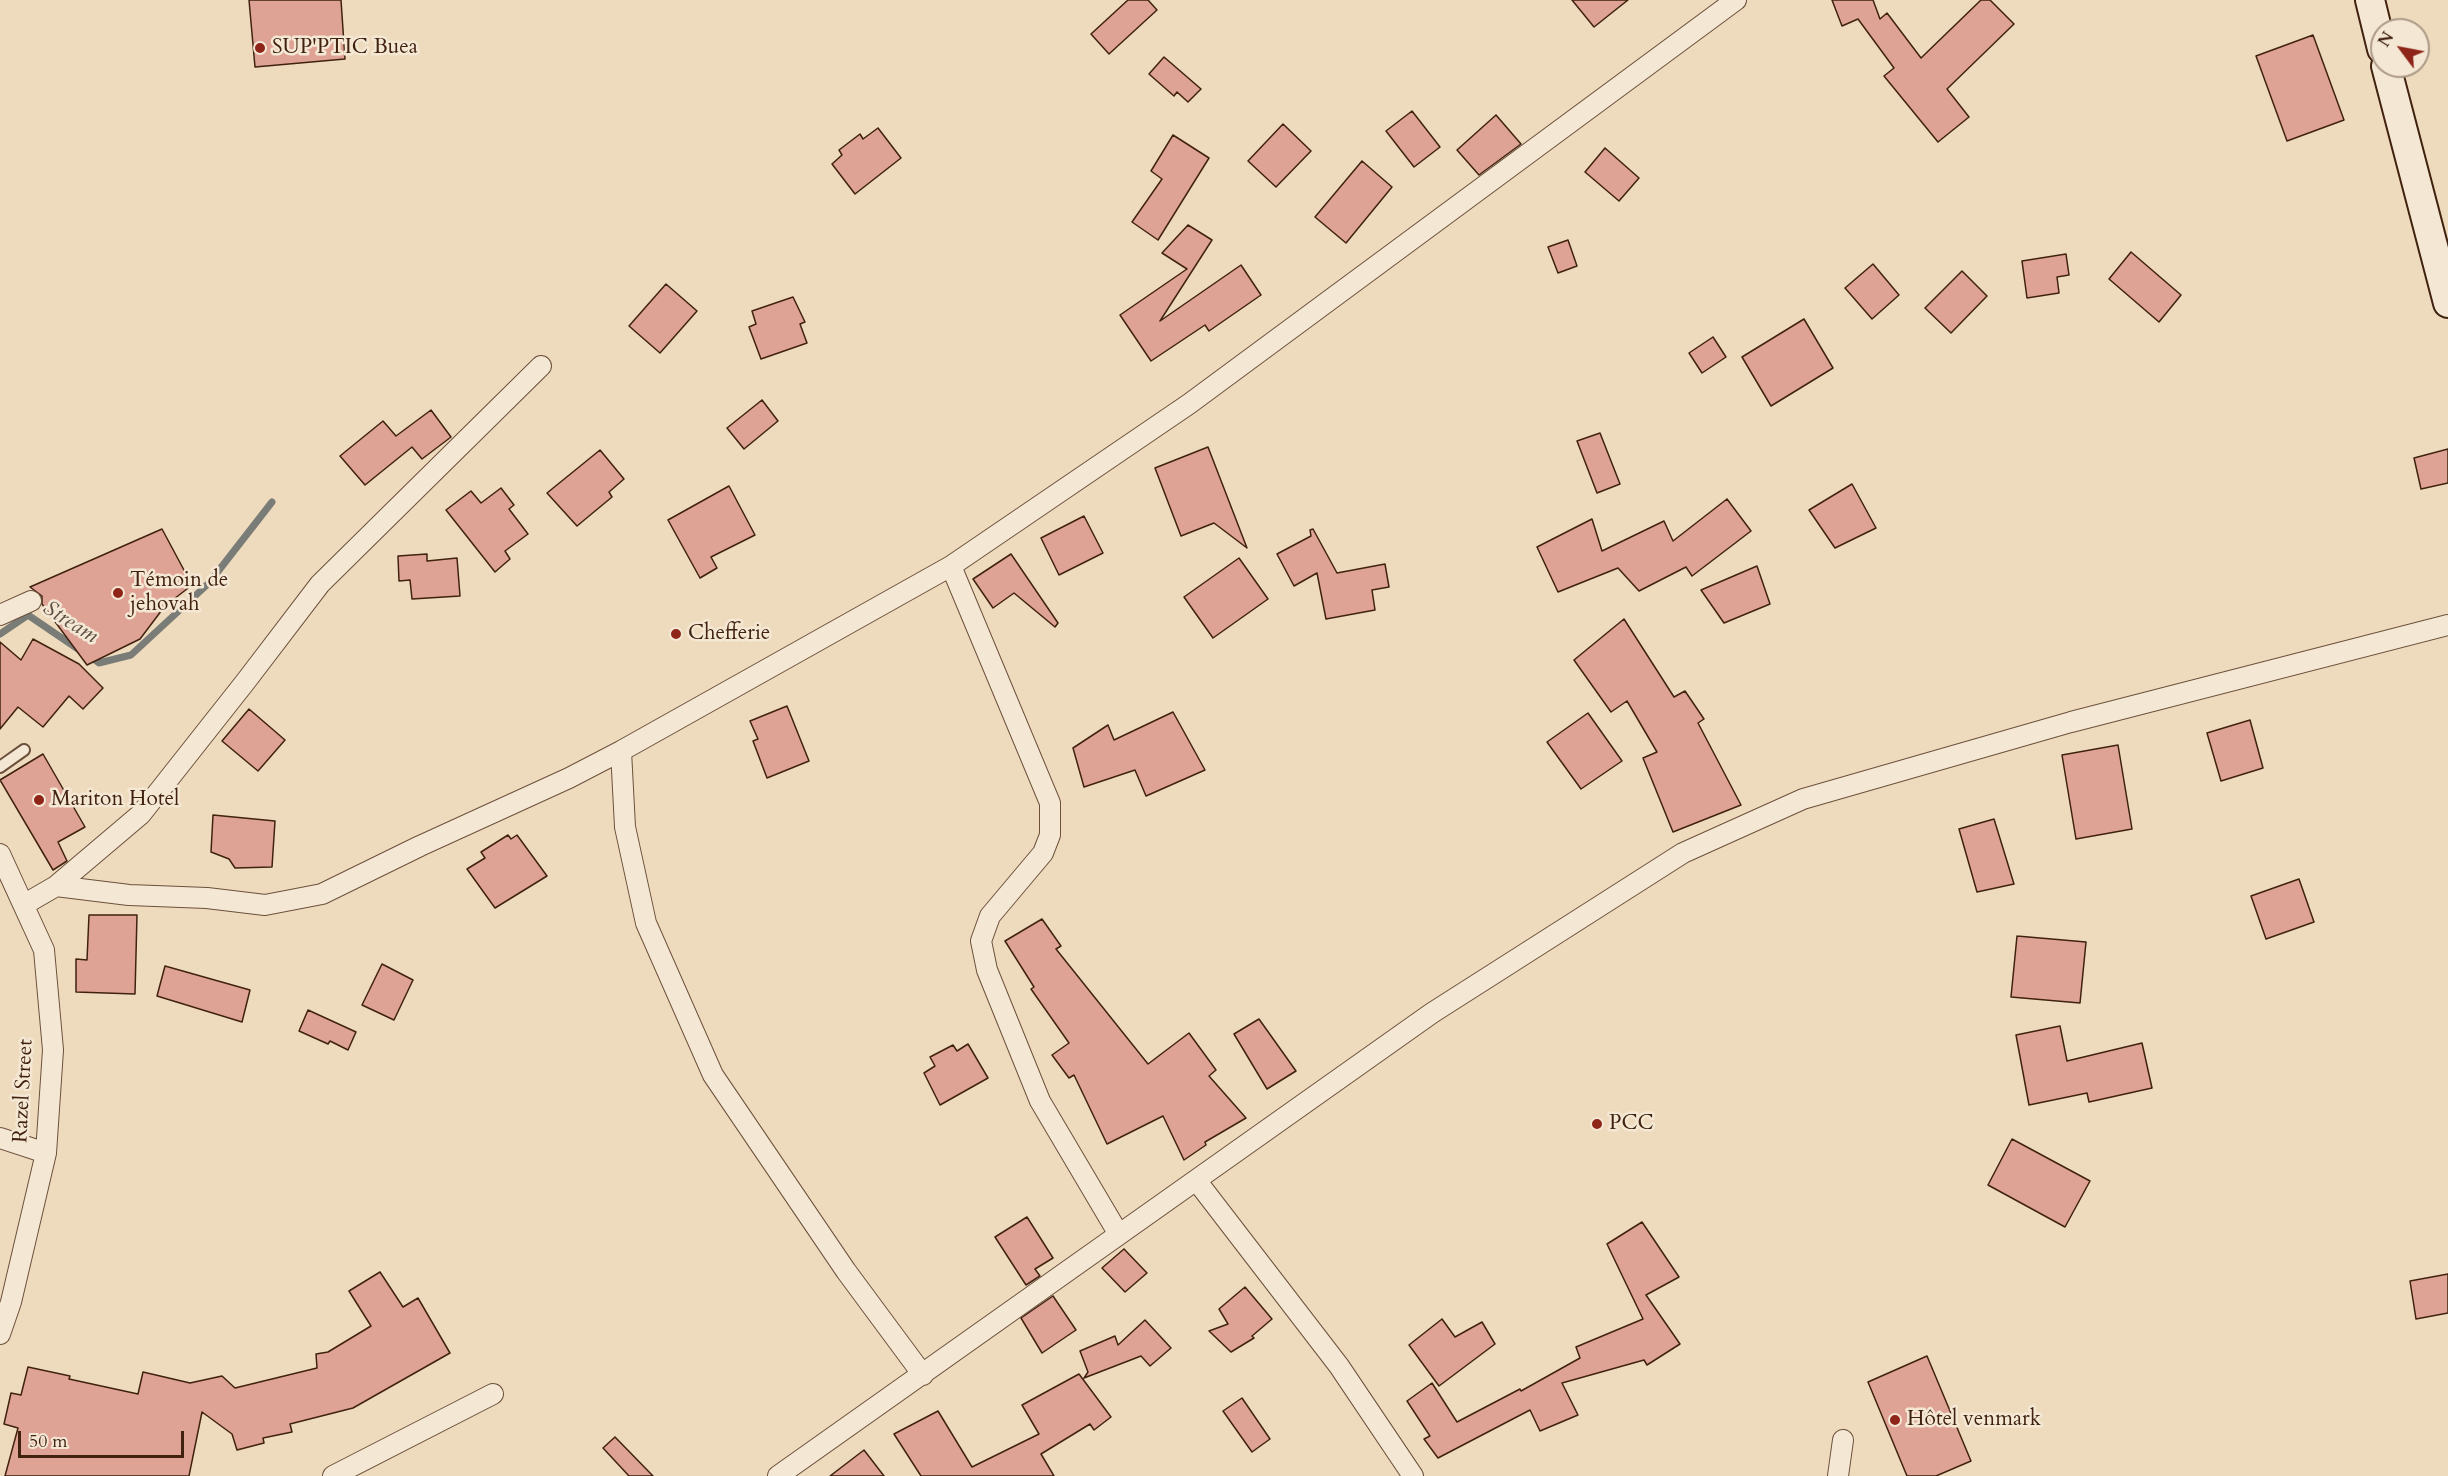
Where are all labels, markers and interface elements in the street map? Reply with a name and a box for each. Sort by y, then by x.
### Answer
north arrow [2370,18,2430,78]
text: N [2373,28,2399,51]
place label: SUP'PTIC Buea [272,35,418,61]
marker: SUP'PTIC Buea [253,41,267,55]
place label: Témoin de jehovah [130,568,228,618]
marker: Témoin de jehovah [111,586,125,600]
water label: Stream [38,596,102,650]
place label: Chefferie [688,621,770,647]
marker: Chefferie [669,627,683,641]
place label: Mariton Hotel [51,787,179,813]
marker: Mariton Hotel [32,793,46,807]
street label: Razel Street [9,1038,39,1144]
place label: PCC [1609,1111,1654,1137]
marker: PCC [1590,1117,1604,1131]
place label: Hôtel venmark [1907,1407,2041,1433]
marker: Hôtel venmark [1888,1413,1902,1427]
scale bar [21,1419,188,1457]
text: 50 m [29,1429,68,1454]

